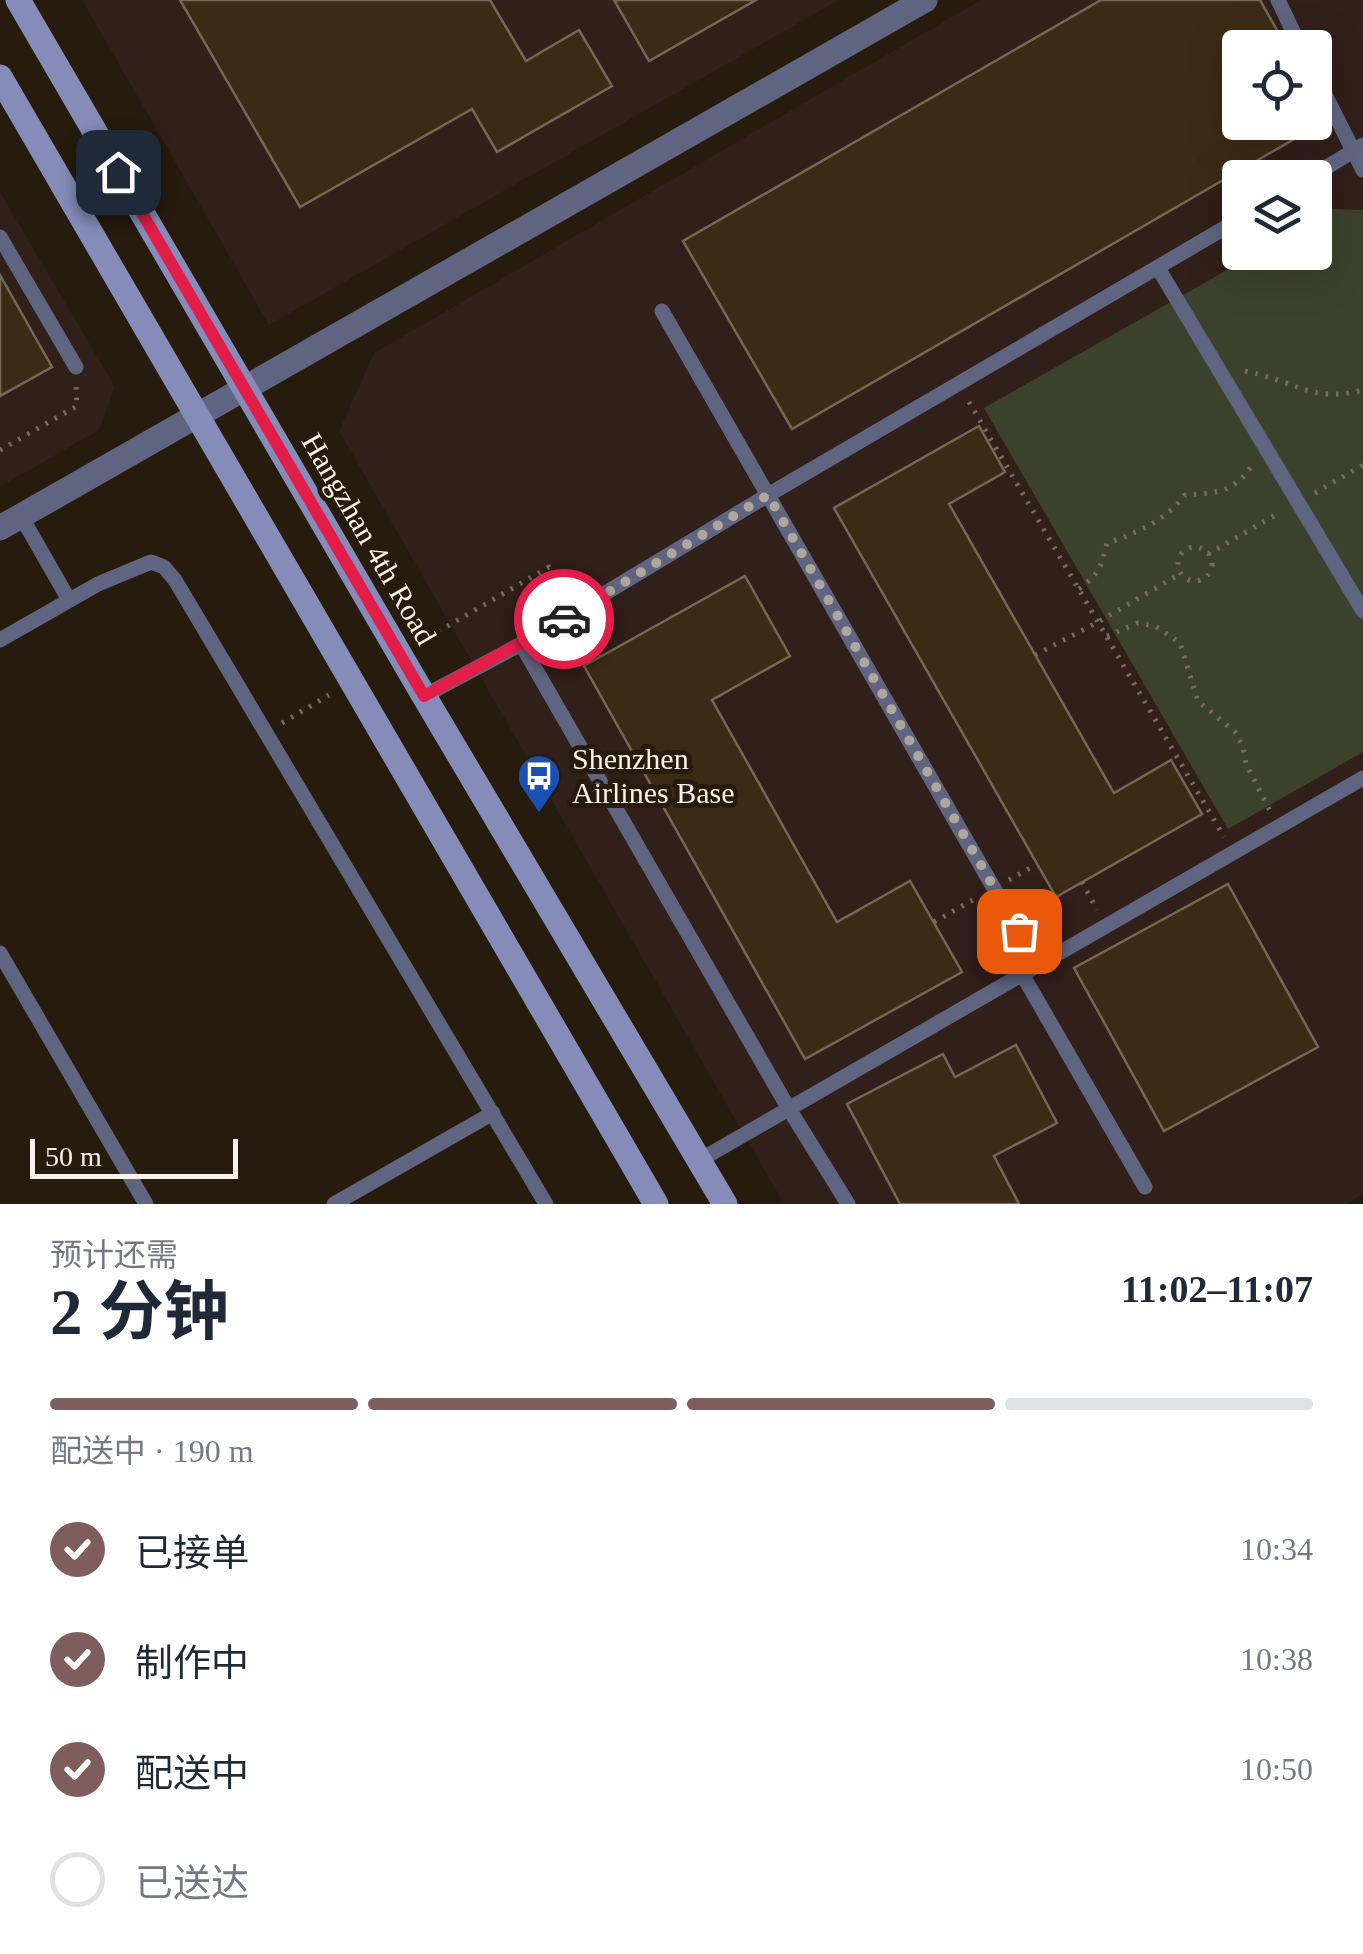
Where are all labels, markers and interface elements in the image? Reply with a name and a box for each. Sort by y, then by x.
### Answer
map controls [1222,30,1332,270]
button: locate [1222,30,1332,140]
pin [76,130,161,215]
icon: home [91,145,146,200]
button: layers [1222,160,1332,270]
street label: Hangzhan 4th Road [296,427,443,650]
courier [514,569,614,669]
icon: car [537,592,592,647]
place label: Shenzhen Airlines Base [572,742,734,809]
bus stop icon: Shenzhen Airlines Base [516,753,562,814]
pin [977,889,1062,974]
icon: bag [992,904,1047,959]
scale bar [30,1134,238,1178]
text: 50 m [45,1141,102,1172]
text: 预计还需 [50,1237,178,1273]
text: 11:02–11:07 [1121,1268,1313,1310]
text: 2 分钟 [50,1276,229,1348]
text: 配送中 · 190 m [50,1433,254,1469]
icon: check [50,1522,105,1577]
text: 10:34 [1240,1531,1313,1567]
text: 已接单 [135,1532,249,1574]
icon: check [50,1632,105,1687]
text: 10:38 [1240,1641,1313,1677]
text: 制作中 [135,1642,249,1684]
icon: check [50,1742,105,1797]
text: 10:50 [1240,1751,1313,1787]
text: 配送中 [135,1752,249,1794]
text: 已送达 [135,1862,249,1904]

